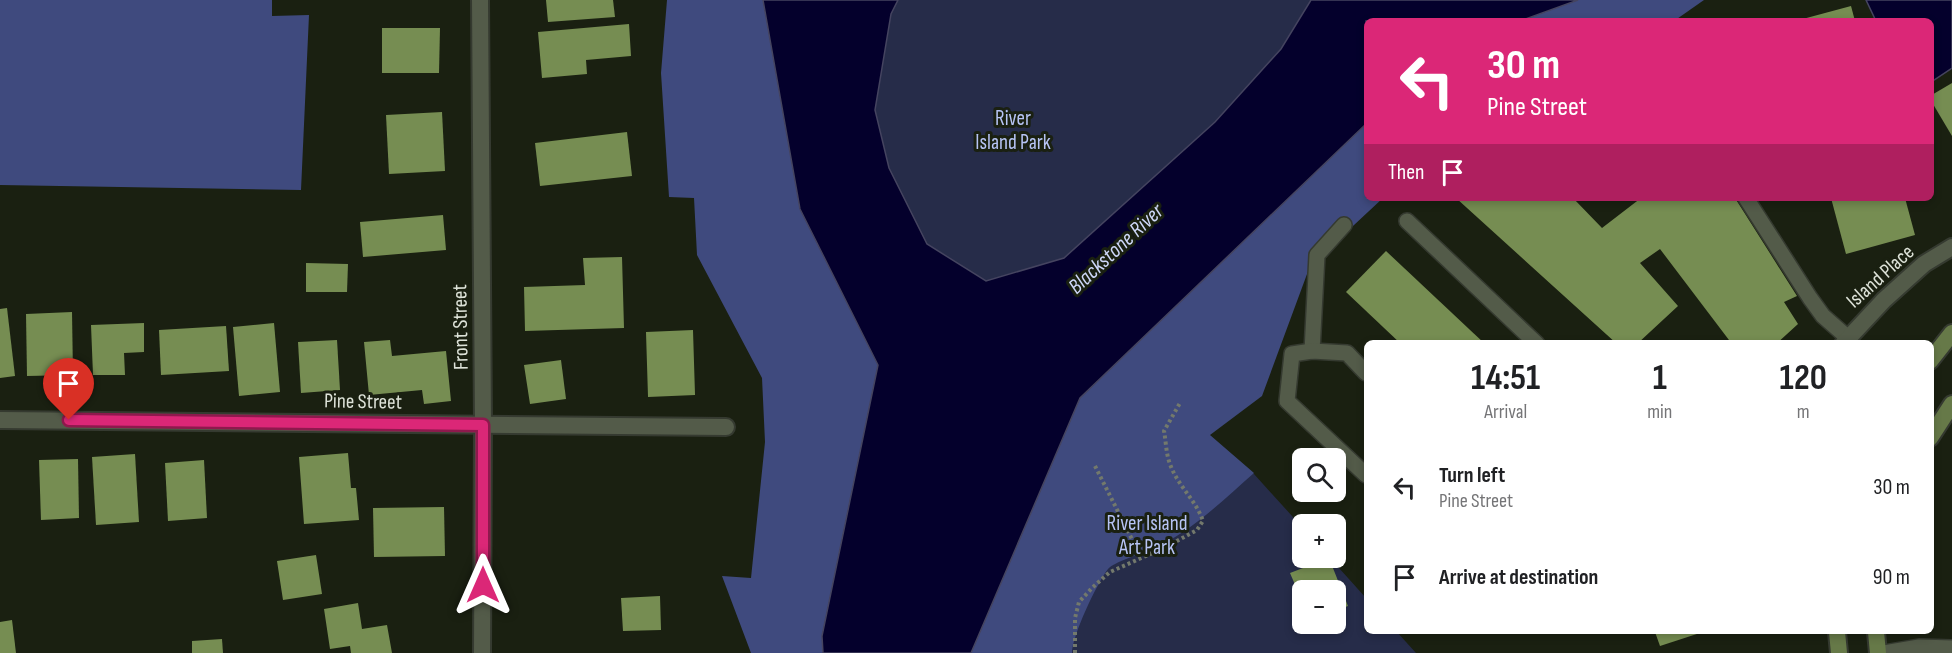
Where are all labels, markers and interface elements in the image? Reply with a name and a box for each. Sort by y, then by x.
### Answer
text: 30 m [1487,40,1560,91]
icon: left [1388,42,1466,120]
text: Pine Street [1487,91,1587,123]
park label: River Island Park [975,106,1051,155]
icon: arrive [1436,156,1469,189]
text: Then [1388,159,1424,186]
water label: Blackstone River [1063,198,1170,300]
street label: Island Place [1841,239,1919,313]
street label: Front Street [447,284,474,370]
text: 14:51 [1471,357,1540,400]
text: 1 [1653,357,1667,400]
text: 120 [1779,357,1827,400]
pin [43,358,94,420]
icon: arrive [52,367,85,400]
street label: Pine Street [324,388,402,415]
text: Arrival [1484,400,1527,424]
text: min [1647,400,1672,424]
text: m [1797,400,1810,424]
map controls [1292,448,1346,634]
button: search [1292,448,1346,502]
text: Turn left [1439,462,1505,489]
icon: left [1388,471,1421,504]
text: 30 m [1873,474,1910,501]
text: Pine Street [1439,489,1513,513]
park label: River Island Art Park [1107,511,1187,560]
button: + [1292,514,1346,568]
position arrow [451,553,515,617]
icon: arrive [1388,561,1421,594]
text: Arrive at destination [1439,564,1598,591]
text: 90 m [1873,564,1910,591]
button: − [1292,580,1346,634]

